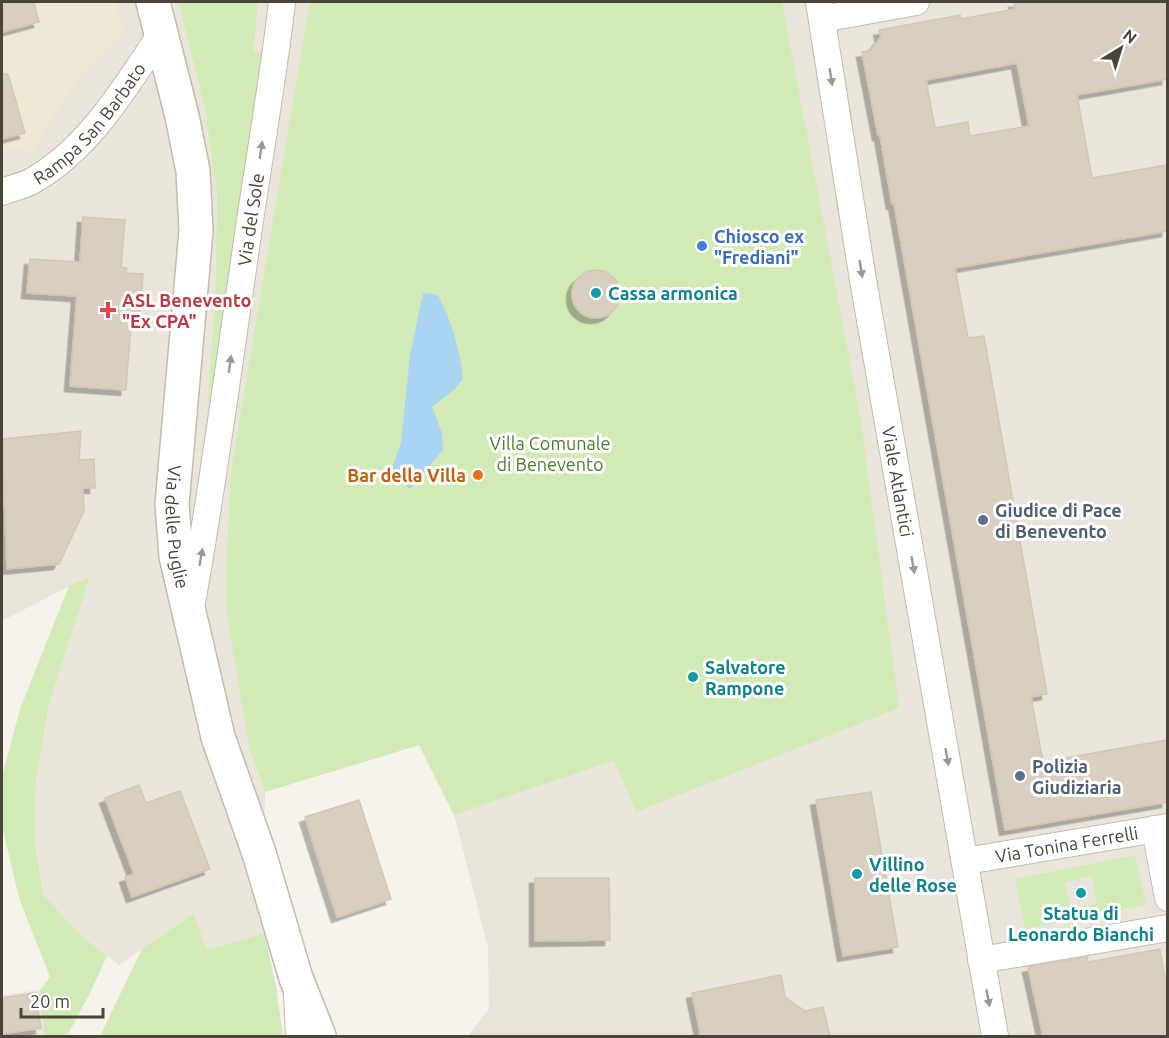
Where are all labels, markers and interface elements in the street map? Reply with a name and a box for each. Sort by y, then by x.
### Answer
north arrow [1091,18,1151,78]
text: N [1120,25,1140,47]
street label: Rampa San Barbato [29,59,149,188]
one-way arrow [827,67,836,86]
one-way arrow [257,141,266,160]
street label: Via del Sole [234,172,267,267]
place label: Chiosco ex "Frediani" [714,226,804,267]
marker: Chiosco ex "Frediani" [695,239,709,253]
one-way arrow [857,260,866,279]
place label: Cassa armonica [608,283,738,303]
marker: Cassa armonica [589,286,603,300]
place label: ASL Benevento "Ex CPA" [122,290,251,331]
marker: ASL Benevento "Ex CPA" [99,301,117,319]
one-way arrow [225,354,234,373]
street label: Viale Atlantici [879,425,918,538]
park label: Villa Comunale di Benevento [490,433,610,474]
street label: Via delle Puglie [162,464,193,590]
place label: Bar della Villa [347,465,466,485]
marker: Bar della Villa [471,468,485,482]
place label: Giudice di Pace di Benevento [995,500,1122,541]
marker: Giudice di Pace di Benevento [976,513,990,527]
one-way arrow [197,547,206,566]
one-way arrow [909,555,918,574]
place label: Salvatore Rampone [705,657,786,698]
marker: Salvatore Rampone [686,670,700,684]
one-way arrow [943,747,952,766]
place label: Polizia Giudiziaria [1032,756,1122,797]
marker: Polizia Giudiziaria [1013,769,1027,783]
street label: Via Tonina Ferrelli [994,822,1140,866]
place label: Villino delle Rose [869,854,957,895]
marker: Villino delle Rose [850,867,864,881]
marker: Statua di Leonardo Bianchi [1074,886,1088,900]
place label: Statua di Leonardo Bianchi [1008,903,1154,944]
scale bar [21,981,104,1019]
one-way arrow [984,989,993,1008]
text: 20 m [30,991,70,1011]

